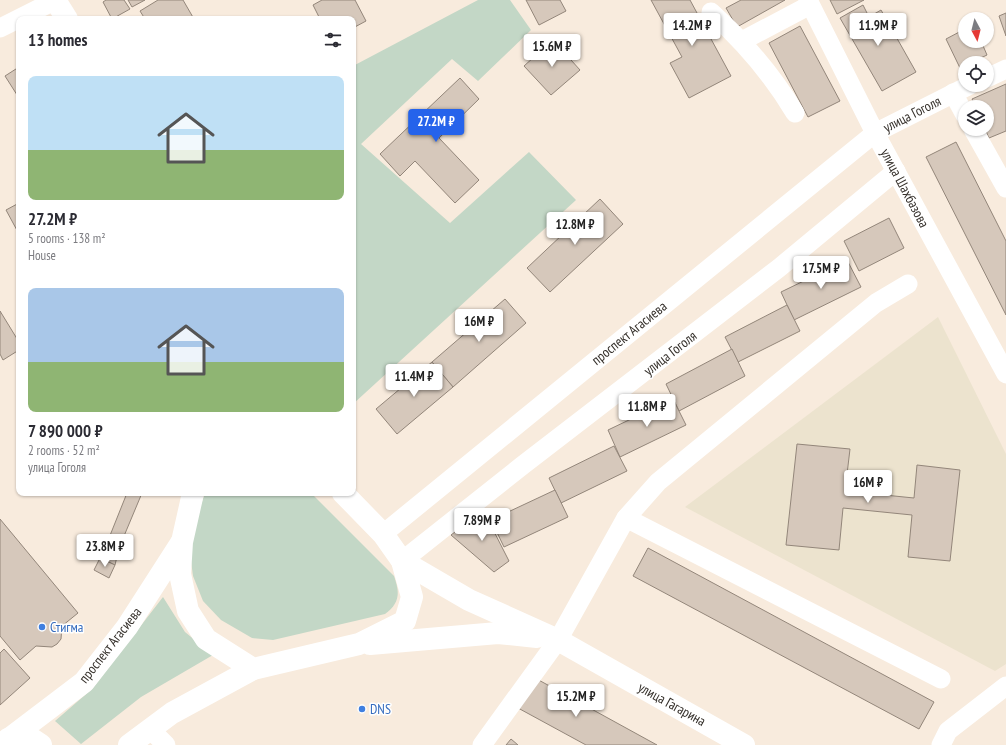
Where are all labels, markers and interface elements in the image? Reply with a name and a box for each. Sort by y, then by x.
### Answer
north arrow [958,12,994,48]
map controls [958,12,994,136]
pin: 14.2M ₽ [655,13,729,47]
pin: 11.9M ₽ [841,13,915,47]
text: 14.2M ₽ [673,17,711,34]
text: 11.9M ₽ [859,17,897,34]
text: 13 homes [28,29,87,51]
icon: filters [322,29,344,51]
pin: 15.6M ₽ [515,34,589,68]
text: 15.6M ₽ [533,38,571,55]
button: locate [958,56,994,92]
street label: улица Гоголя [880,92,944,136]
button: layers [958,100,994,136]
icon: home [150,102,222,174]
pin: 27.2M ₽ [399,109,473,143]
text: 27.2M ₽ [417,113,455,130]
street label: улица Шахбазова [877,145,933,231]
text: 27.2M ₽ [28,208,77,230]
pin: 12.8M ₽ [538,212,612,246]
text: 12.8M ₽ [556,216,594,233]
text: 5 rooms · 138 m² [28,230,106,247]
text: House [28,247,56,264]
pin: 17.5M ₽ [784,256,858,290]
text: 17.5M ₽ [802,260,840,277]
street label: проспект Агасиева [588,297,670,369]
pin: 16M ₽ [451,309,507,343]
text: 16M ₽ [464,313,494,330]
icon: home [150,314,222,386]
street label: улица Гоголя [640,327,700,379]
pin: 11.4M ₽ [377,364,451,398]
text: 11.4M ₽ [395,368,433,385]
pin: 11.8M ₽ [610,394,684,428]
text: 11.8M ₽ [628,398,666,415]
text: 7 890 000 ₽ [28,420,103,442]
text: 2 rooms · 52 m² [28,442,100,459]
text: улица Гоголя [28,459,86,476]
pin: 16M ₽ [840,470,896,504]
text: 16M ₽ [853,474,883,491]
pin: 7.89M ₽ [445,508,519,542]
text: 7.89M ₽ [463,512,501,529]
pin: 23.8M ₽ [68,534,142,568]
text: 23.8M ₽ [86,538,124,555]
street label: проспект Агасиева [75,603,145,687]
place label: Стигма [50,618,83,636]
marker: Стигма [37,622,47,632]
street label: улица Гагарина [635,678,709,730]
pin: 15.2M ₽ [539,684,613,718]
text: 15.2M ₽ [557,688,595,705]
place label: DNS [370,700,391,718]
marker: DNS [357,704,367,714]

